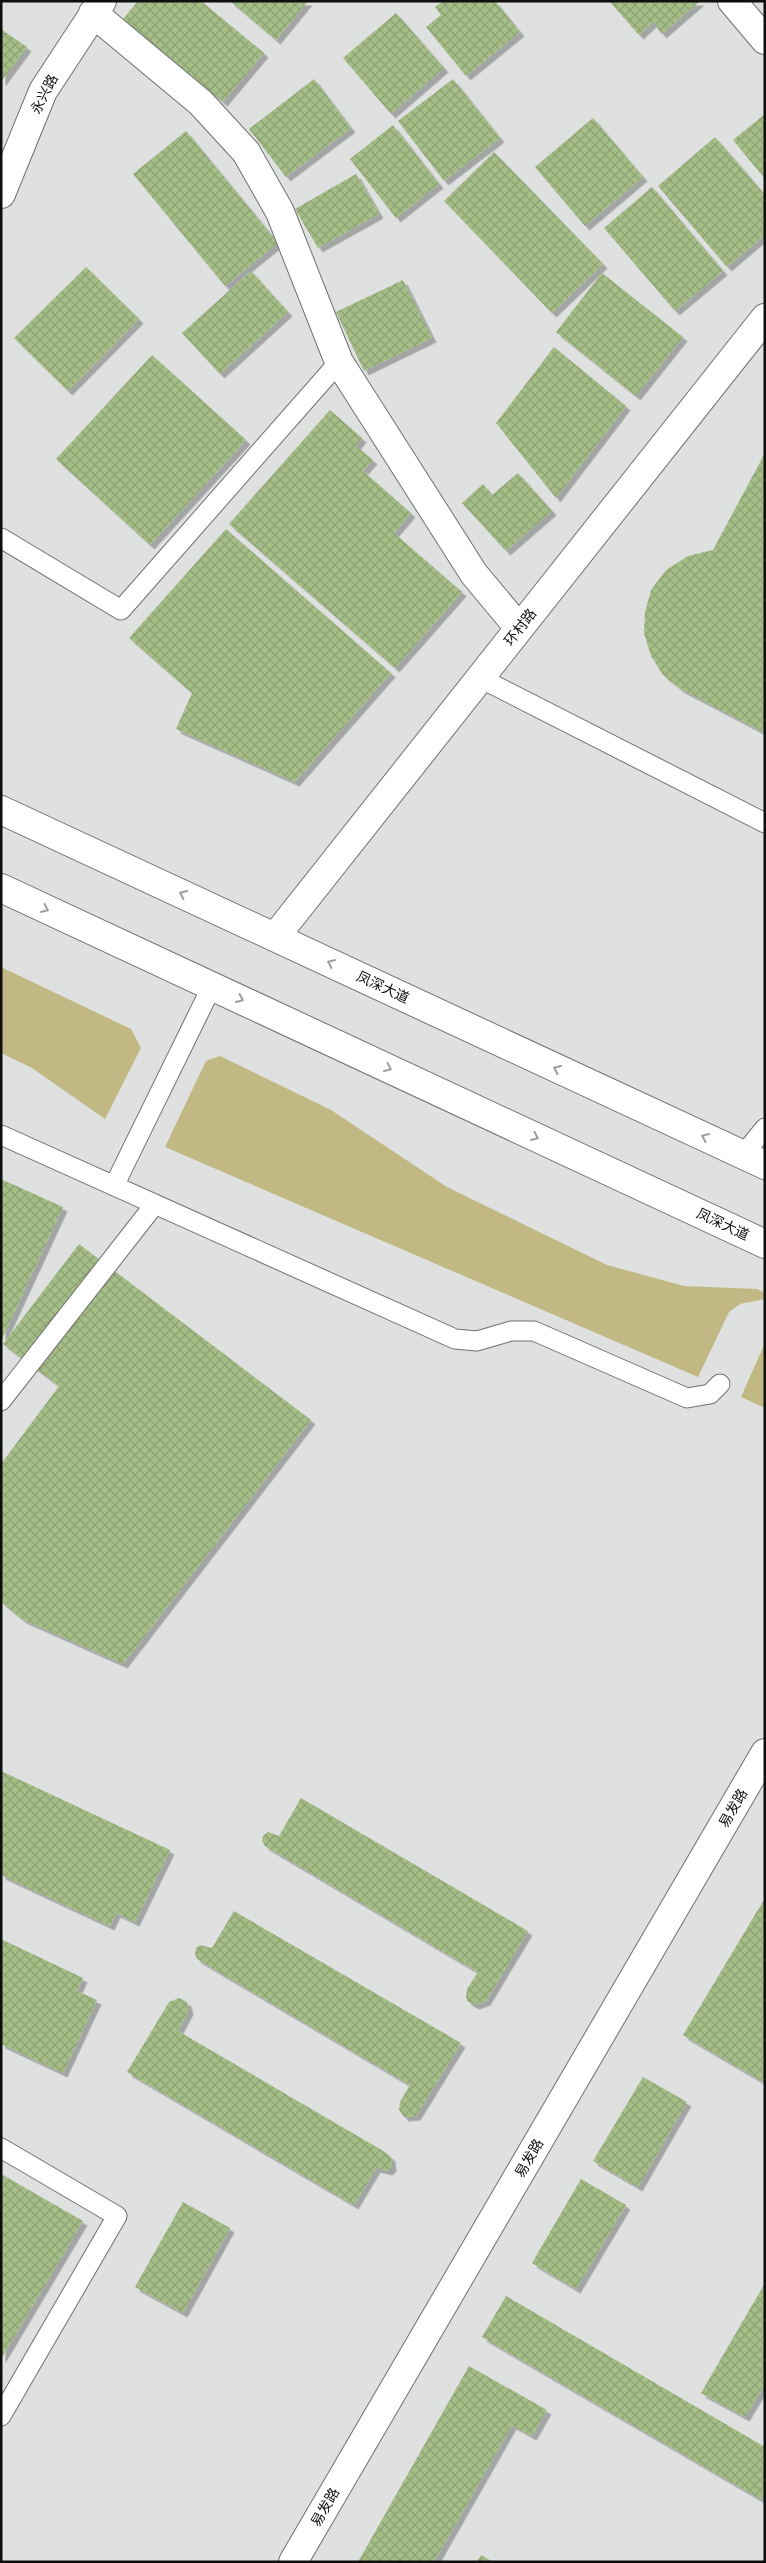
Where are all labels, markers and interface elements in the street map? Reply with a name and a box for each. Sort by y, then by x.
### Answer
street label: 永兴路 [26,71,62,117]
street label: 环村路 [500,605,540,649]
one-way arrow [180,891,189,901]
one-way arrow [40,902,49,912]
one-way arrow [327,959,336,969]
street label: 凤深大道 [354,967,412,1007]
one-way arrow [235,993,244,1004]
one-way arrow [383,1062,392,1072]
one-way arrow [553,1064,562,1075]
one-way arrow [530,1130,539,1141]
one-way arrow [701,1133,710,1143]
street label: 凤深大道 [694,1204,752,1244]
street label: 易发路 [715,1785,751,1831]
street label: 易发路 [511,2135,547,2181]
street label: 易发路 [307,2484,343,2530]

